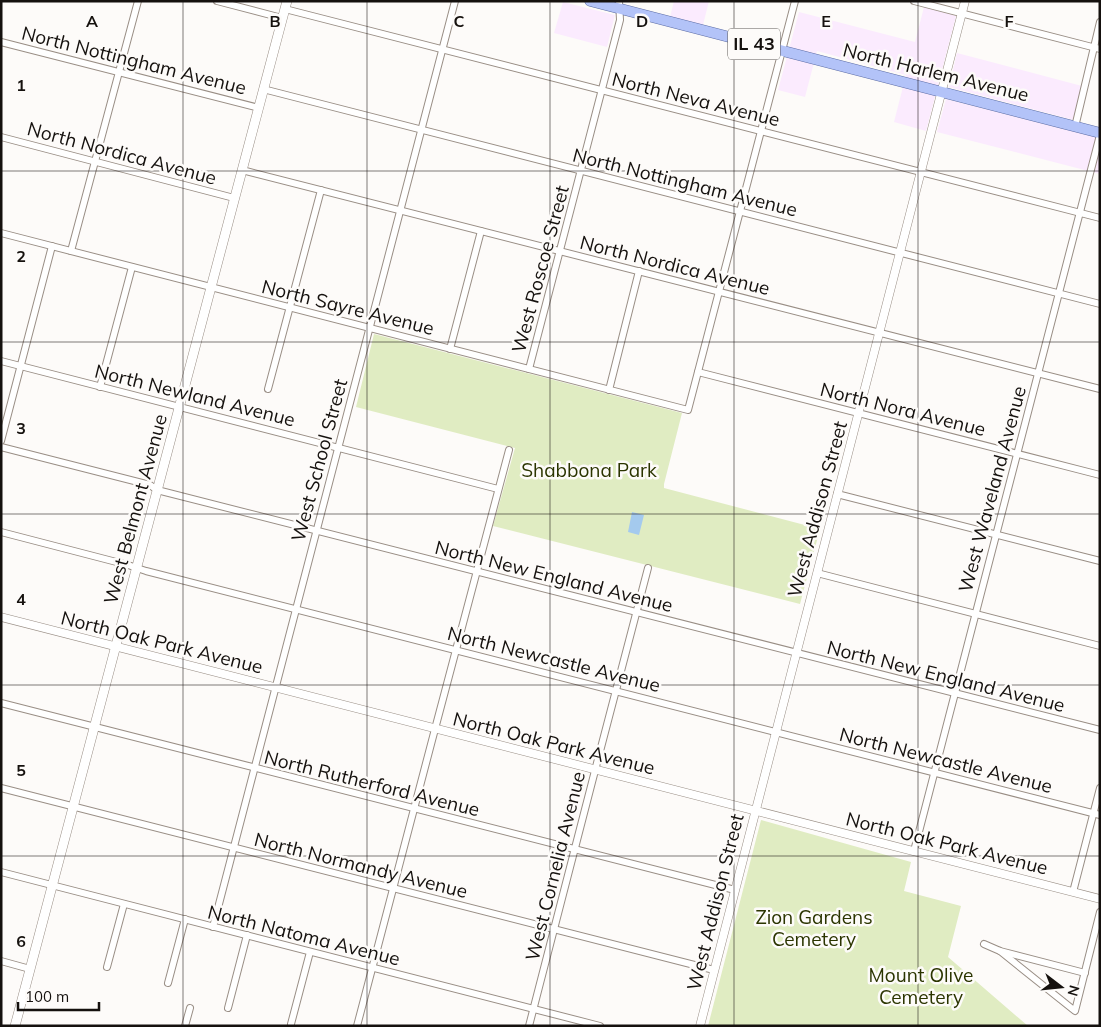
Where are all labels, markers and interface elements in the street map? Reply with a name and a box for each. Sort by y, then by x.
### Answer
text: B [269,11,281,31]
text: C [454,11,465,31]
text: D [636,11,648,31]
text: E [821,11,831,31]
text: F [1004,11,1014,31]
street label: North Nottingham Avenue [19,21,249,99]
road number: IL 43 [728,29,780,60]
street label: North Harlem Avenue [841,37,1031,107]
street label: North Neva Avenue [610,67,782,131]
text: 1 [16,75,26,95]
street label: North Nordica Avenue [25,116,219,190]
street label: North Nottingham Avenue [570,142,800,222]
street label: West Roscoe Street [506,182,574,355]
street label: North Nordica Avenue [578,230,772,300]
text: 2 [16,246,26,266]
street label: North Sayre Avenue [259,274,437,340]
street label: North Newland Avenue [92,358,298,432]
street label: West School Street [286,376,352,544]
street label: North Nora Avenue [818,377,988,441]
street label: West Waveland Avenue [953,383,1031,595]
street label: West Belmont Avenue [98,411,172,607]
text: 3 [16,418,26,438]
street label: West Addison Street [782,418,852,600]
park label: Shabbona Park [521,458,657,482]
street label: North New England Avenue [433,535,675,617]
text: 4 [16,589,26,609]
street label: North Oak Park Avenue [59,605,265,679]
street label: North Newcastle Avenue [445,621,663,697]
street label: North New England Avenue [825,635,1067,717]
street label: North Oak Park Avenue [451,706,657,780]
street label: North Newcastle Avenue [837,722,1055,798]
street label: North Rutherford Avenue [262,745,482,821]
text: 5 [16,760,26,780]
street label: West Cornelia Avenue [520,769,590,963]
street label: North Oak Park Avenue [844,806,1050,880]
street label: West Addison Street [681,811,749,993]
street label: North Normandy Avenue [252,827,470,903]
street label: North Natoma Avenue [205,899,403,971]
park label: Zion Gardens Cemetery [755,905,873,951]
text: 6 [16,931,26,951]
north arrow [1036,962,1086,1012]
park label: Mount Olive Cemetery [869,963,973,1009]
scale bar [18,980,99,1012]
text: N [1063,983,1084,998]
text: 100 m [25,987,69,1006]

